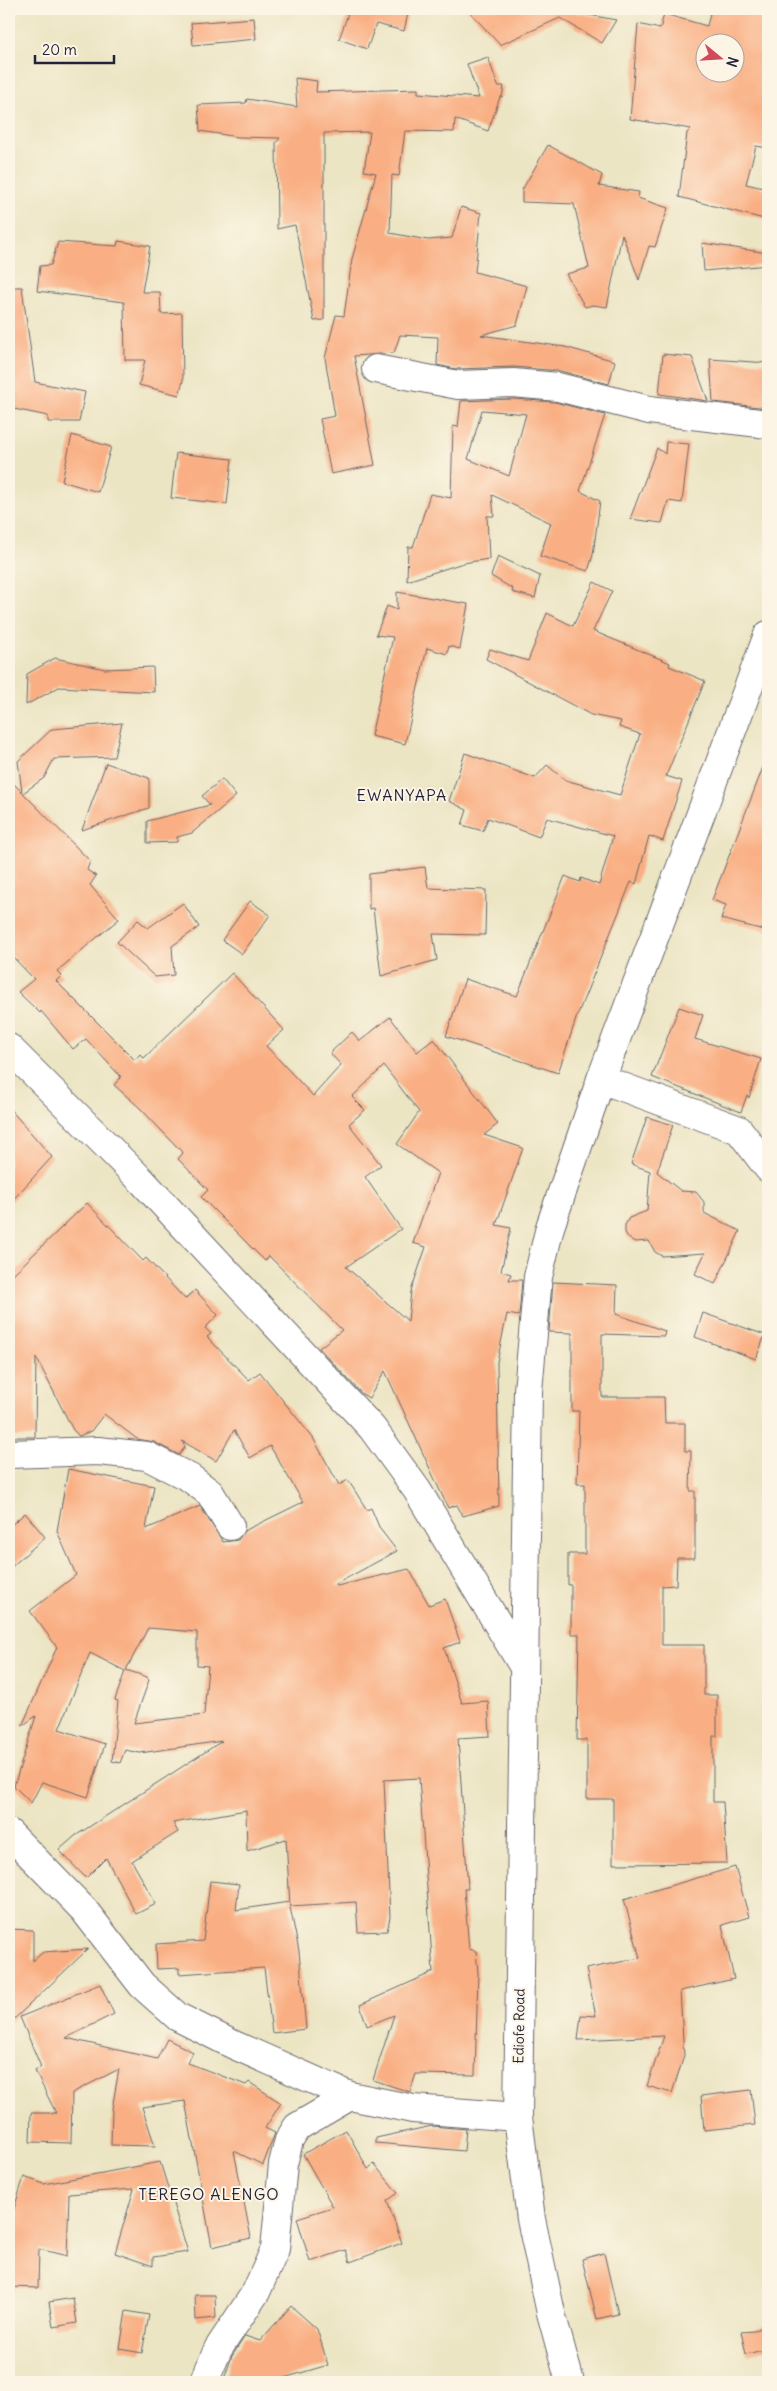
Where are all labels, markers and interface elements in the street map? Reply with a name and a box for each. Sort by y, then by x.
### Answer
scale bar [35,32,114,64]
north arrow [694,32,744,82]
text: 20 m [42,40,77,59]
text: N [722,55,742,69]
district label: EWANYAPA [357,785,447,805]
street label: Ediofe Road [509,1988,529,2064]
district label: TEREGO ALENGO [138,2184,280,2204]

